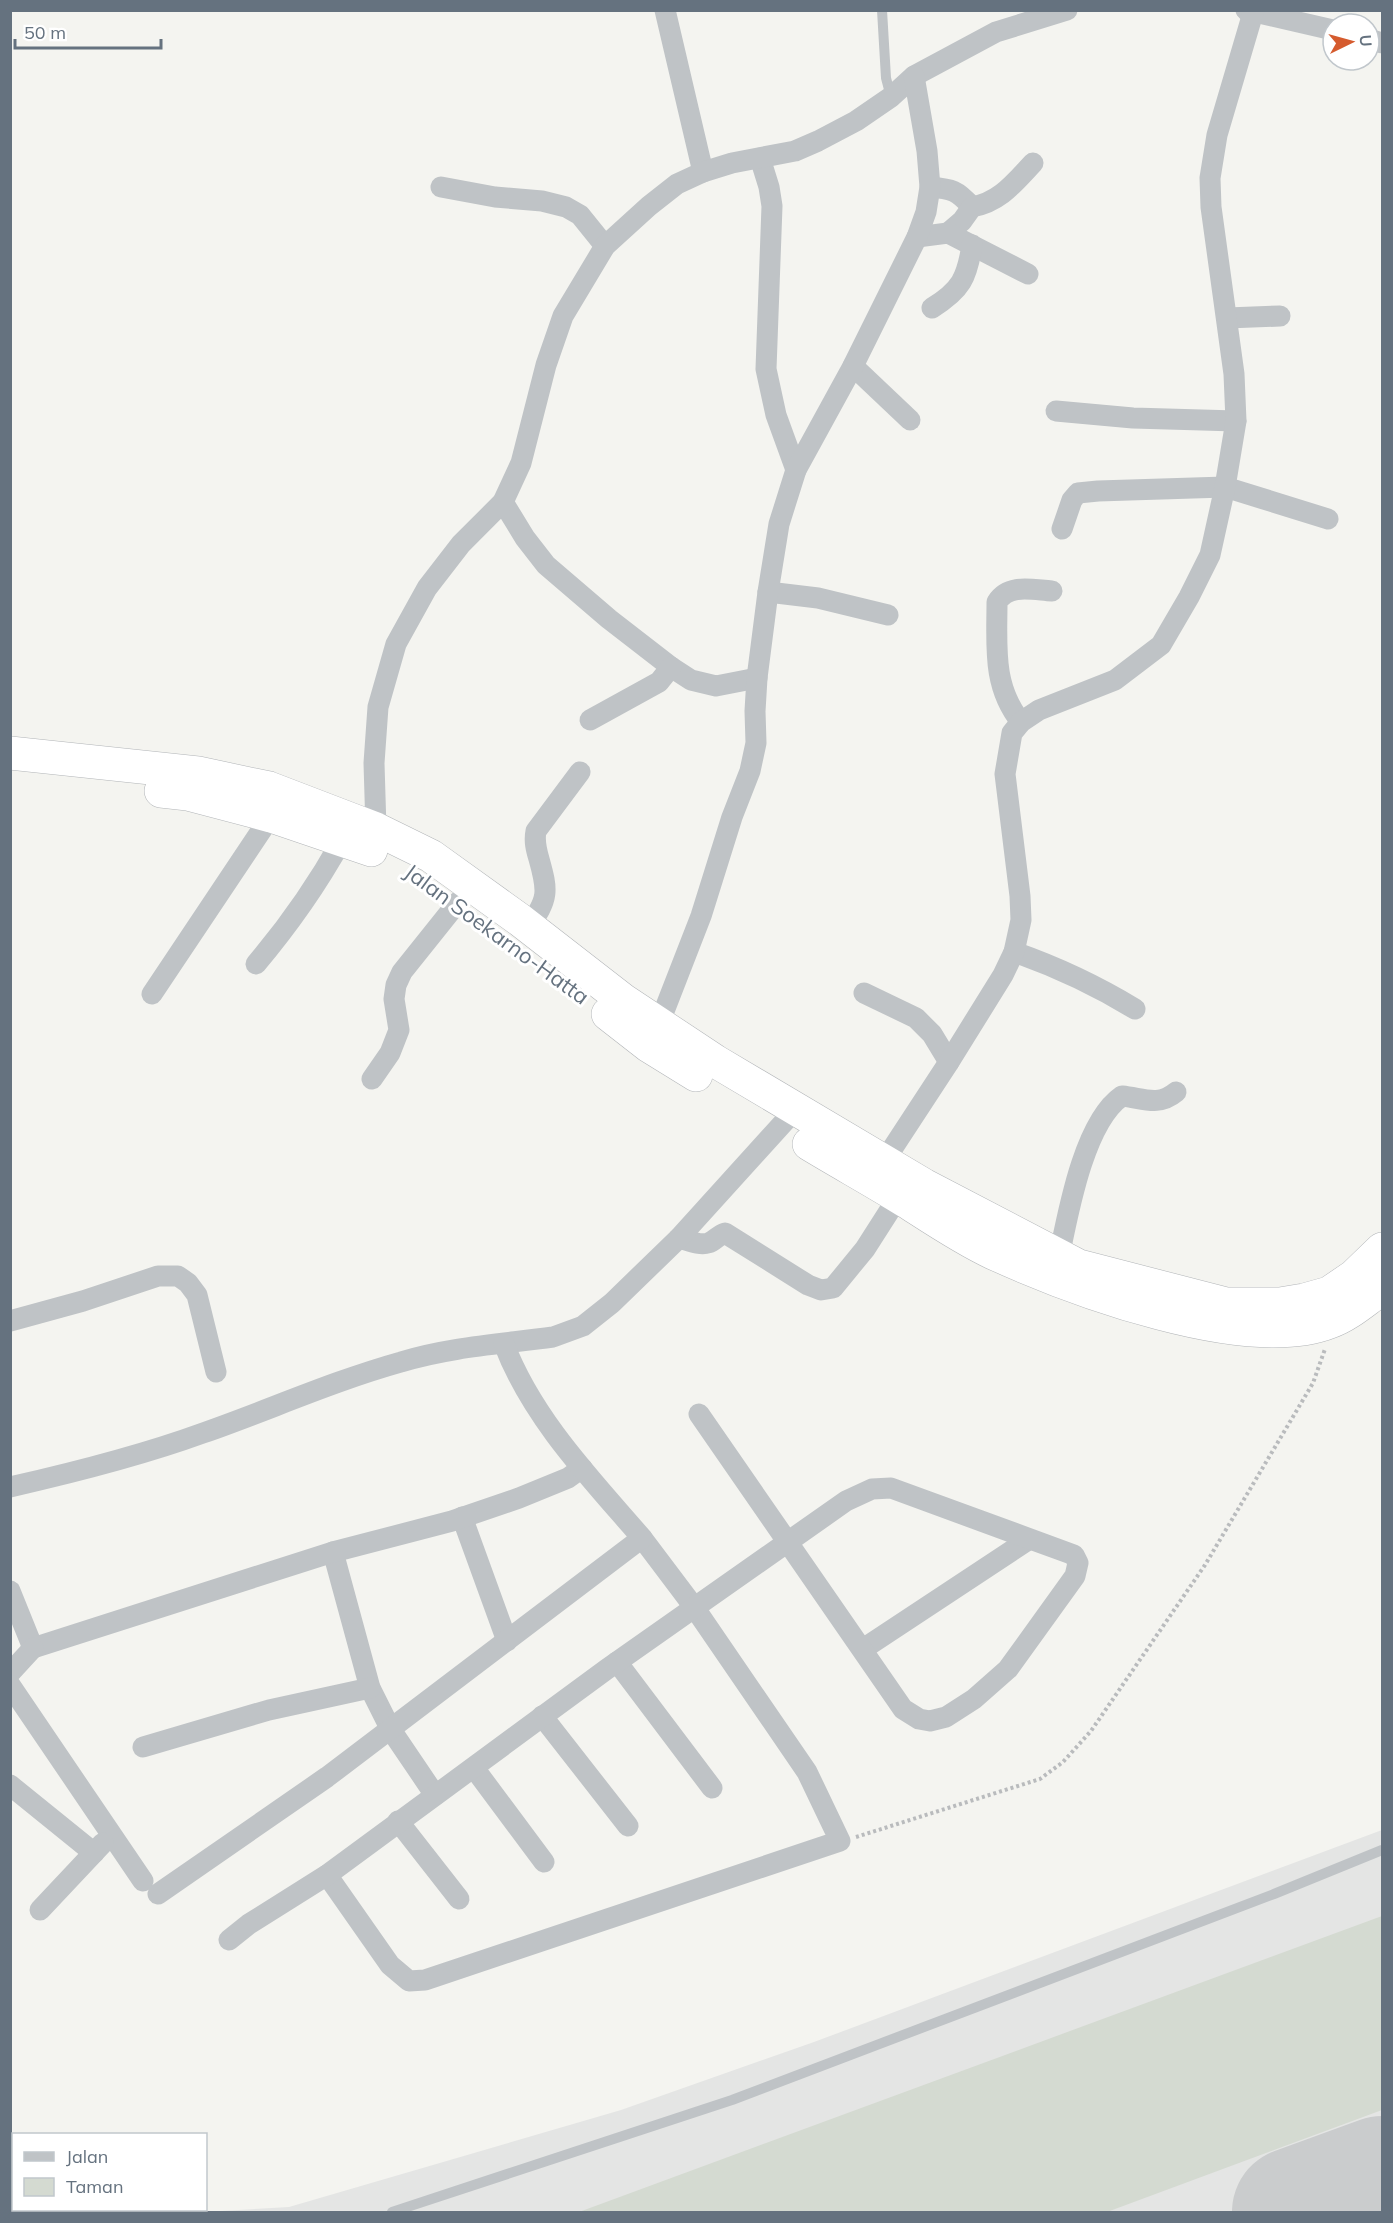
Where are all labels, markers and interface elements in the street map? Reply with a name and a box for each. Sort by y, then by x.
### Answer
scale bar [15,12,160,50]
north arrow [1321,12,1381,72]
text: 50 m [24,21,66,44]
text: U [1355,34,1376,47]
street label: Jalan Soekarno-Hatta [399,858,595,1010]
legend [12,2133,207,2211]
text: Jalan [66,2145,108,2168]
text: Taman [66,2175,123,2198]

